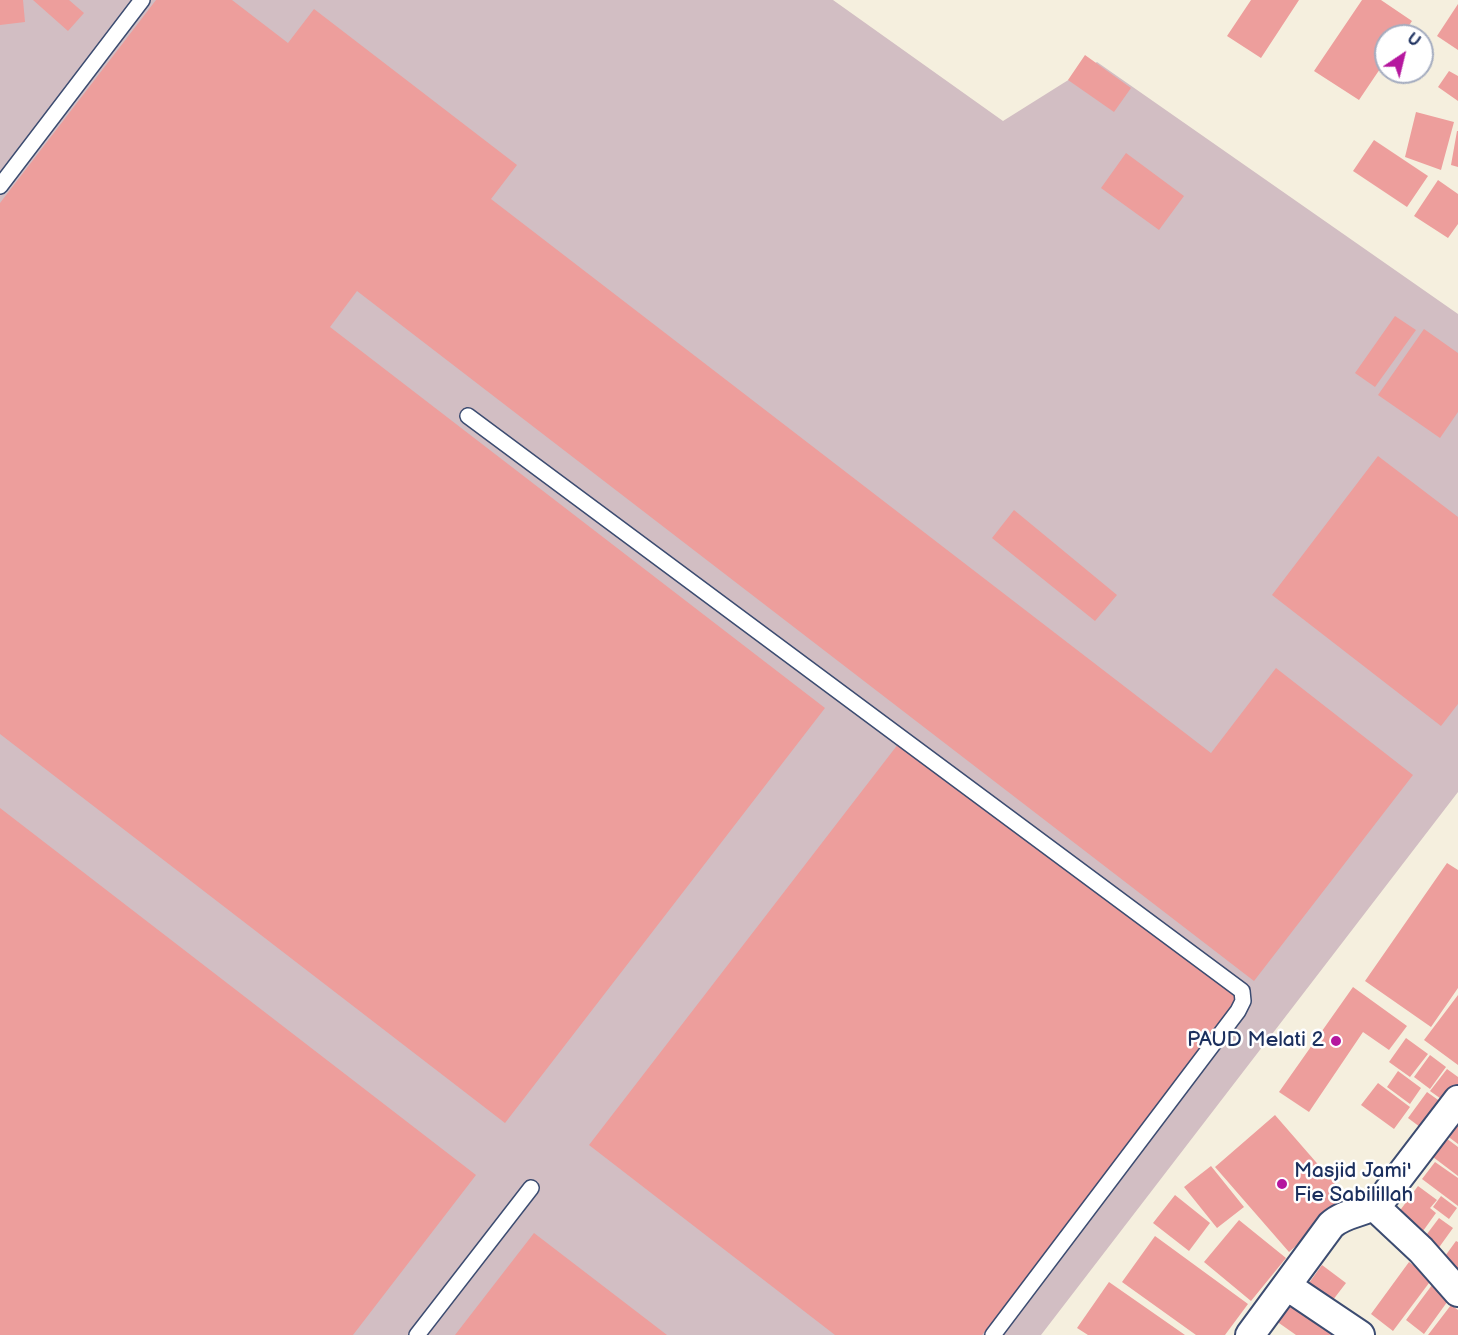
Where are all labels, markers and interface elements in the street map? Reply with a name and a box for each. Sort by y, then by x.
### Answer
north arrow [1374,24,1434,84]
text: U [1403,29,1424,52]
place label: PAUD Melati 2 [1187,1028,1324,1054]
marker: PAUD Melati 2 [1329,1034,1343,1048]
place label: Masjid Jami' Fie Sabilillah [1294,1159,1413,1209]
marker: Masjid Jami' Fie Sabilillah [1275,1177,1289,1191]

